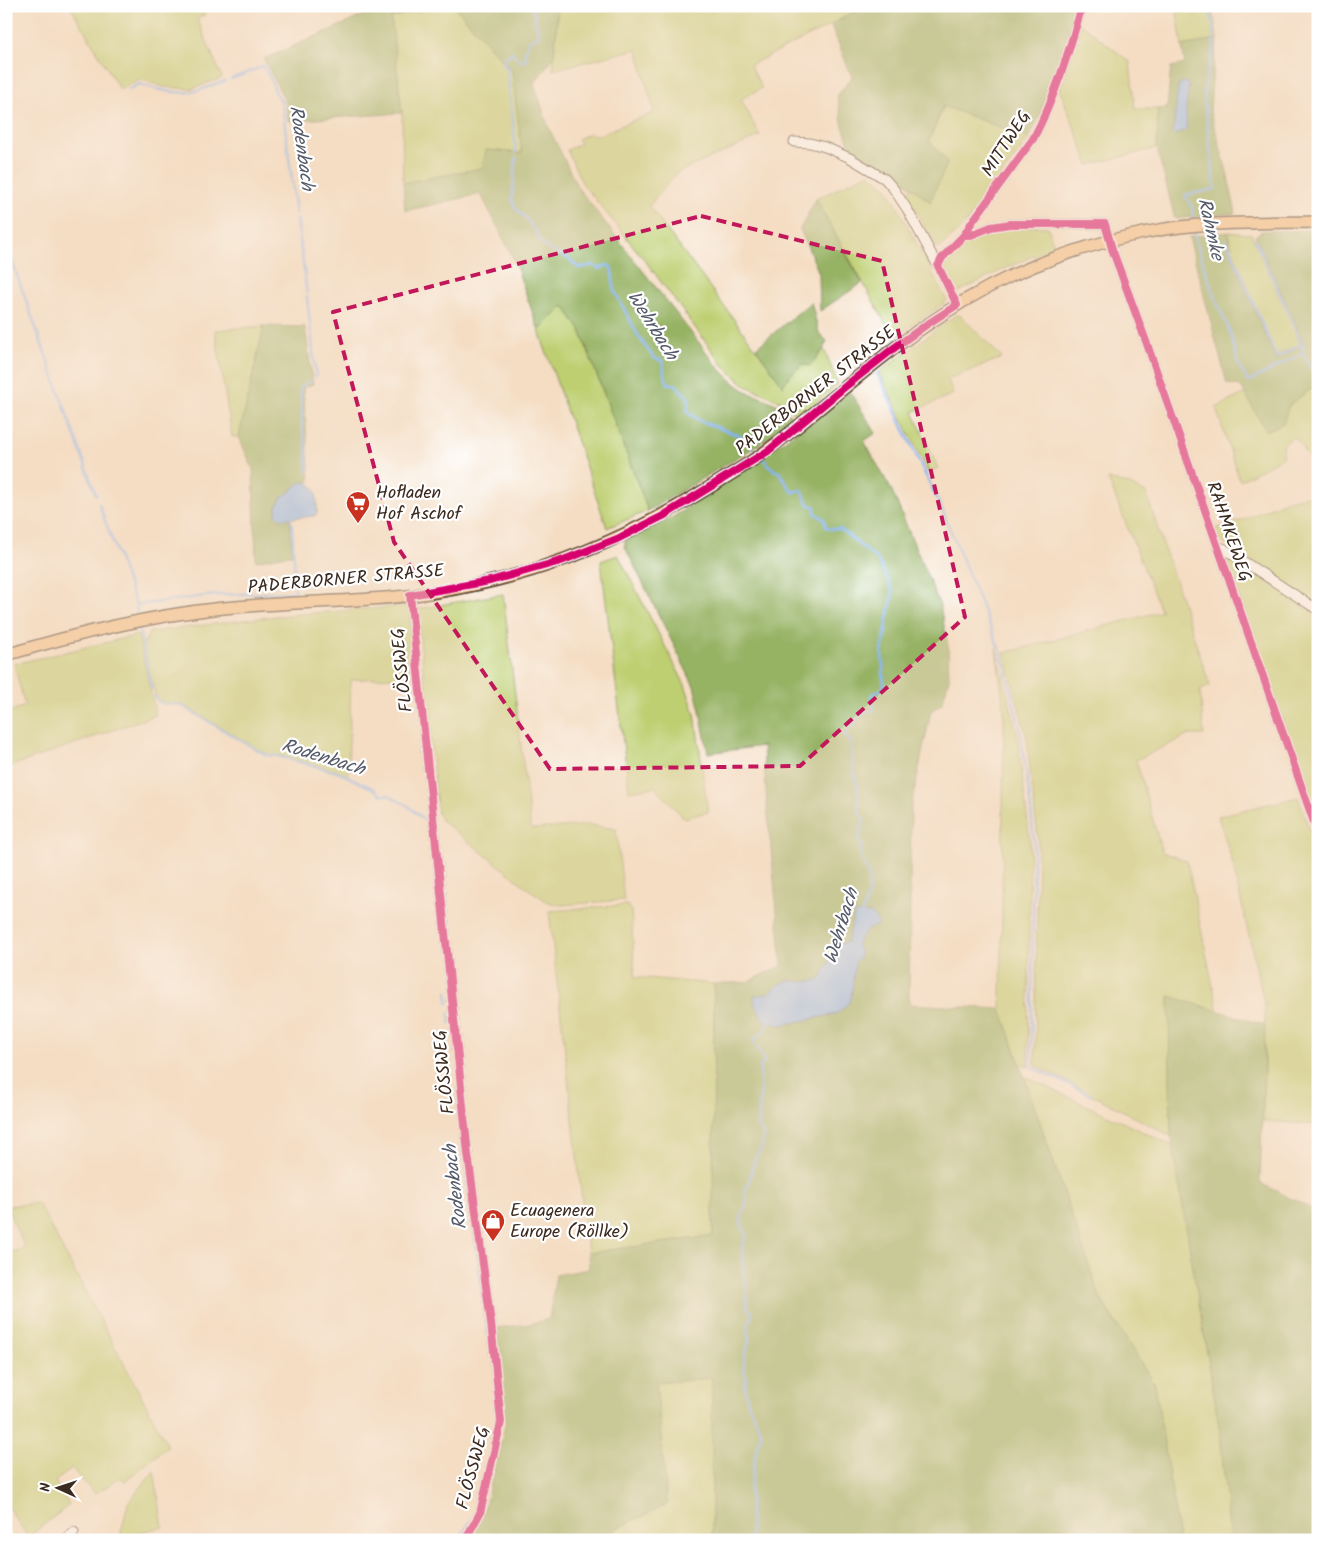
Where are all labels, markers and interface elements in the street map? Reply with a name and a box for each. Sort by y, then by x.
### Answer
water label: Rodenbach [280,104,322,194]
street label: MITTWEG [975,105,1039,183]
water label: Rahmke [1188,195,1232,265]
water label: Wehrbach [619,285,686,368]
street label: PADERBORNER STRASSE [729,319,903,463]
street label: RAHMKEWEG [1197,478,1259,586]
place label: Hofladen Hof Aschof [376,479,464,529]
supermarket icon: Hofladen Hof Aschof [345,490,371,524]
street label: PADERBORNER STRASSE [247,557,446,603]
street label: FLÖSSWEG [384,626,422,714]
water label: Rodenbach [278,731,370,785]
water label: Wehrbach [816,883,868,967]
street label: FLÖSSWEG [426,1028,464,1116]
water label: Rodenbach [436,1141,476,1231]
place label: Ecuagenera Europe (Röllke) [510,1197,629,1247]
shop icon: Ecuagenera Europe (Röllke) [480,1208,506,1242]
street label: FLÖSSWEG [449,1423,499,1513]
north arrow [32,1464,82,1514]
text: N [35,1482,57,1492]

